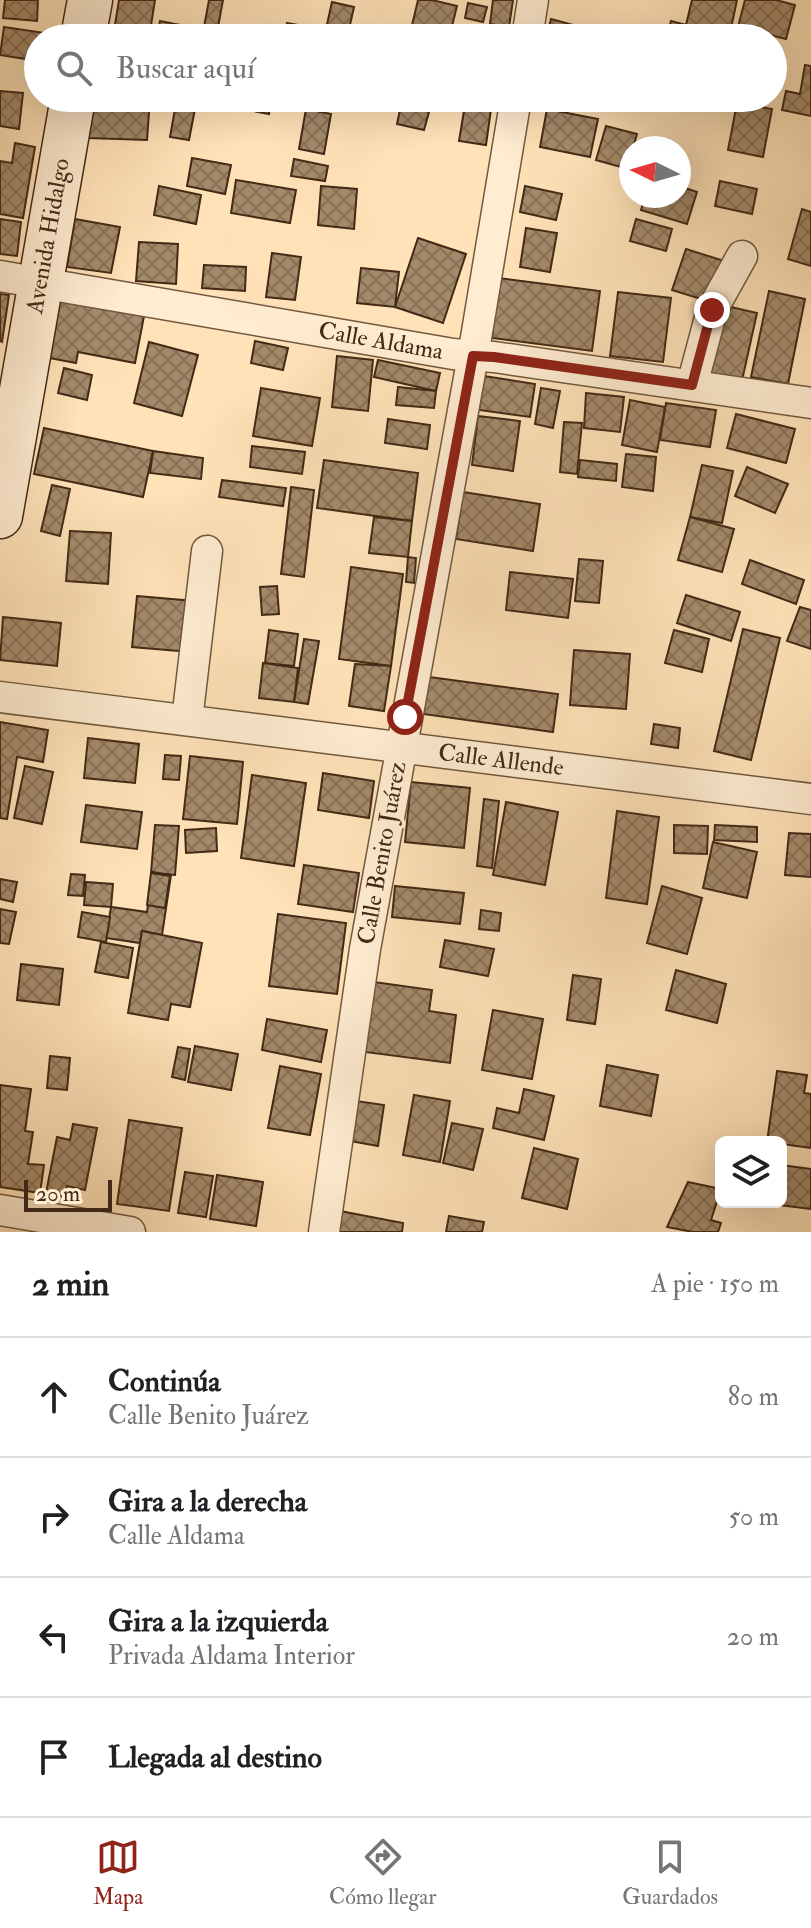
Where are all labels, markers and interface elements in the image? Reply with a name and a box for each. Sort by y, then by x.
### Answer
search box [24,24,787,112]
icon: search [52,46,96,90]
text: Buscar aquí [116,50,255,87]
north arrow [619,136,691,208]
street label: Avenida Hidalgo [19,156,77,317]
route end [694,292,730,328]
street label: Calle Aldama [316,315,447,367]
route start [387,699,423,735]
street label: Calle Allende [436,737,566,783]
street label: Calle Benito Juárez [351,759,413,947]
map controls [715,1136,787,1208]
button: layers [715,1136,787,1208]
scale bar [24,1176,112,1212]
text: 20 m [36,1180,80,1208]
text: 2 min [32,1263,109,1306]
text: A pie · 150 m [651,1268,779,1300]
text: Continúa [108,1363,221,1400]
icon: ahead [32,1375,76,1419]
text: 80 m [728,1381,779,1413]
text: Calle Benito Juárez [108,1400,309,1432]
text: Gira a la derecha [108,1483,307,1520]
icon: right [32,1495,76,1539]
text: 50 m [729,1501,779,1533]
text: Calle Aldama [108,1520,245,1552]
text: Gira a la izquierda [108,1603,328,1640]
icon: left [32,1615,76,1659]
text: 20 m [727,1621,779,1653]
text: Privada Aldama Interior [108,1640,355,1672]
icon: arrive [32,1735,76,1779]
text: Llegada al destino [108,1739,322,1776]
tab: Mapa [93,1835,143,1911]
tab: Cómo llegar [329,1835,436,1911]
tab: Guardados [622,1835,718,1911]

